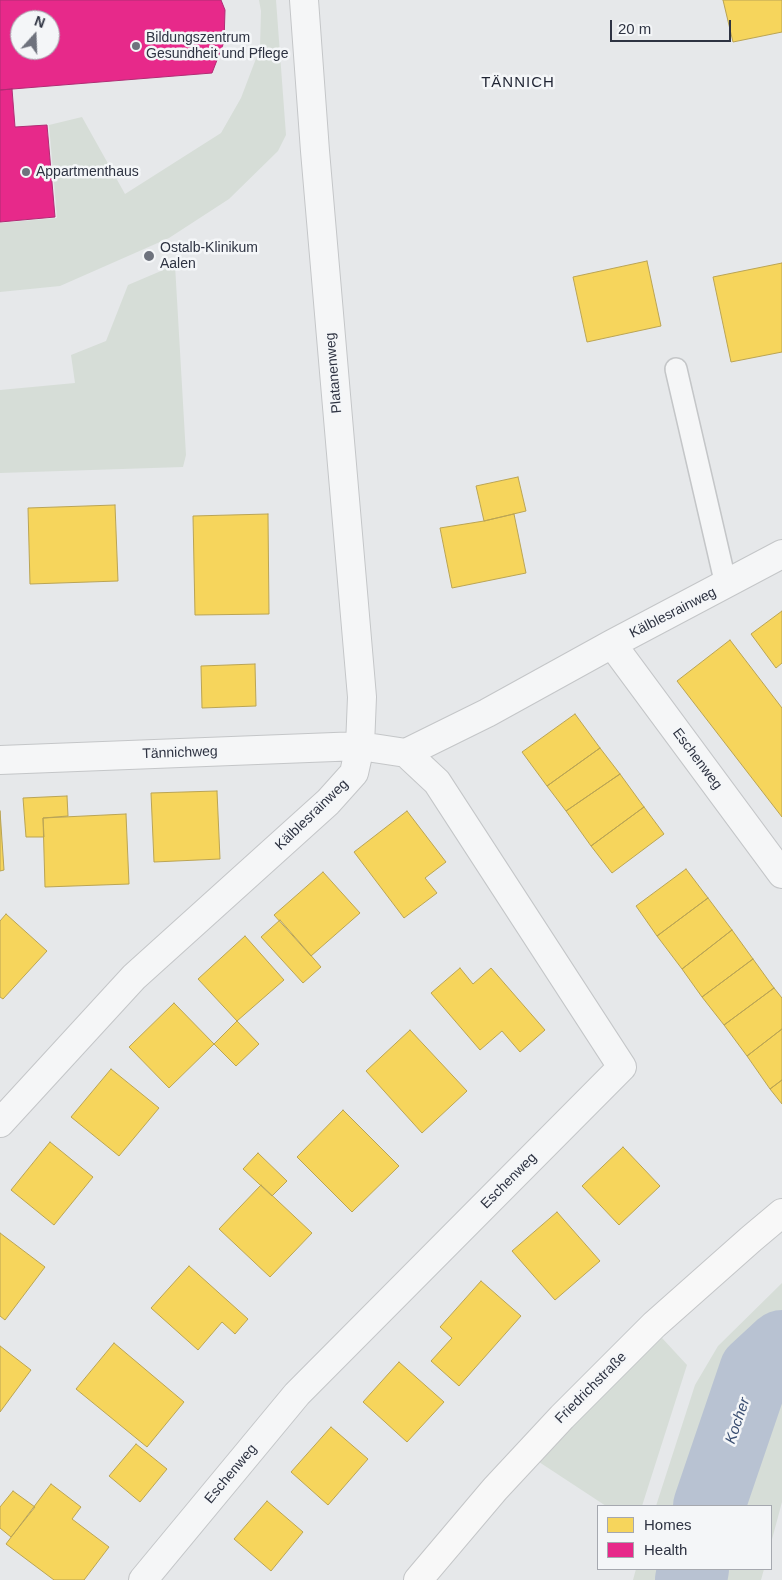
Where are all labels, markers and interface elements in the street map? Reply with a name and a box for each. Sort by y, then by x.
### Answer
north arrow [10,10,60,60]
scale bar [612,10,733,42]
text: N [32,13,47,31]
text: 20 m [618,20,651,37]
place label: Bildungszentrum Gesundheit und Pflege [146,30,288,62]
marker: Bildungszentrum Gesundheit und Pflege [130,40,142,52]
district label: TÄNNICH [480,74,556,92]
place label: Appartmenthaus [36,164,139,180]
marker: Appartmenthaus [20,166,32,178]
place label: Ostalb-Klinikum Aalen [160,240,258,272]
marker: Ostalb-Klinikum Aalen [142,249,156,263]
street label: Platanenweg [322,332,346,414]
street label: Kälblesrainweg [627,584,719,642]
street label: Eschenweg [669,725,725,793]
street label: Tännichweg [142,743,218,763]
street label: Kälblesrainweg [272,776,352,854]
street label: Eschenweg [477,1149,541,1213]
street label: Friedrichstraße [552,1349,630,1427]
water label: Kocher [722,1396,754,1446]
street label: Eschenweg [201,1441,261,1507]
legend [597,1505,772,1570]
text: Homes [644,1516,692,1533]
text: Health [644,1541,687,1558]

